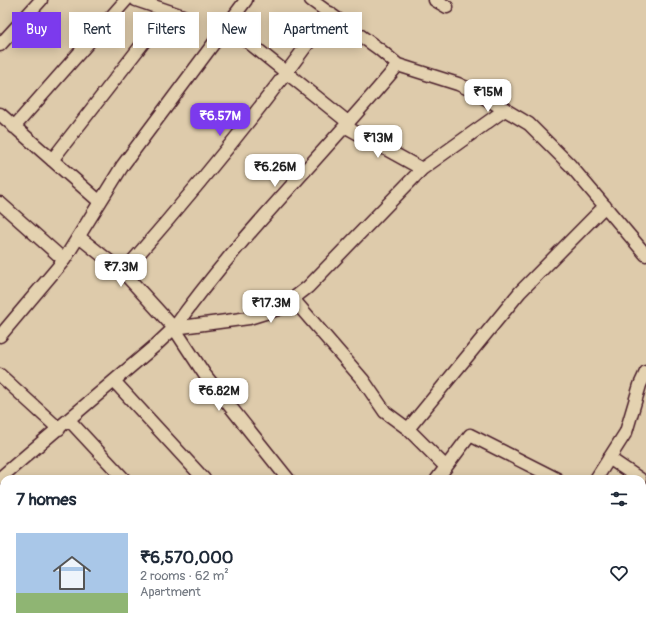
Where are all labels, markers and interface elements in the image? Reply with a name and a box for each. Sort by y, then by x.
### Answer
chip: Buy [12,12,61,48]
chip: Rent [69,12,125,48]
chip: Filters [133,12,199,48]
chip: New [207,12,261,48]
chip: Apartment [269,12,362,48]
pin: ₹15M [464,79,512,113]
text: ₹15M [473,84,503,100]
pin: ₹6.57M [187,103,253,137]
text: ₹6.57M [199,108,241,124]
pin: ₹13M [354,125,402,159]
text: ₹13M [363,130,393,146]
pin: ₹6.26M [242,154,308,188]
text: ₹6.26M [254,159,296,175]
pin: ₹7.3M [93,254,149,288]
text: ₹7.3M [104,259,138,275]
pin: ₹17.3M [238,290,304,324]
text: ₹17.3M [251,295,291,311]
pin: ₹6.82M [186,378,252,412]
text: ₹6.82M [198,383,240,399]
icon: filters [608,488,630,510]
text: 7 homes [16,489,76,510]
text: ₹6,570,000 [140,547,233,568]
icon: home [48,549,96,597]
icon: heart [608,562,630,584]
text: 2 rooms · 62 m² [140,568,229,584]
text: Apartment [140,584,201,600]

